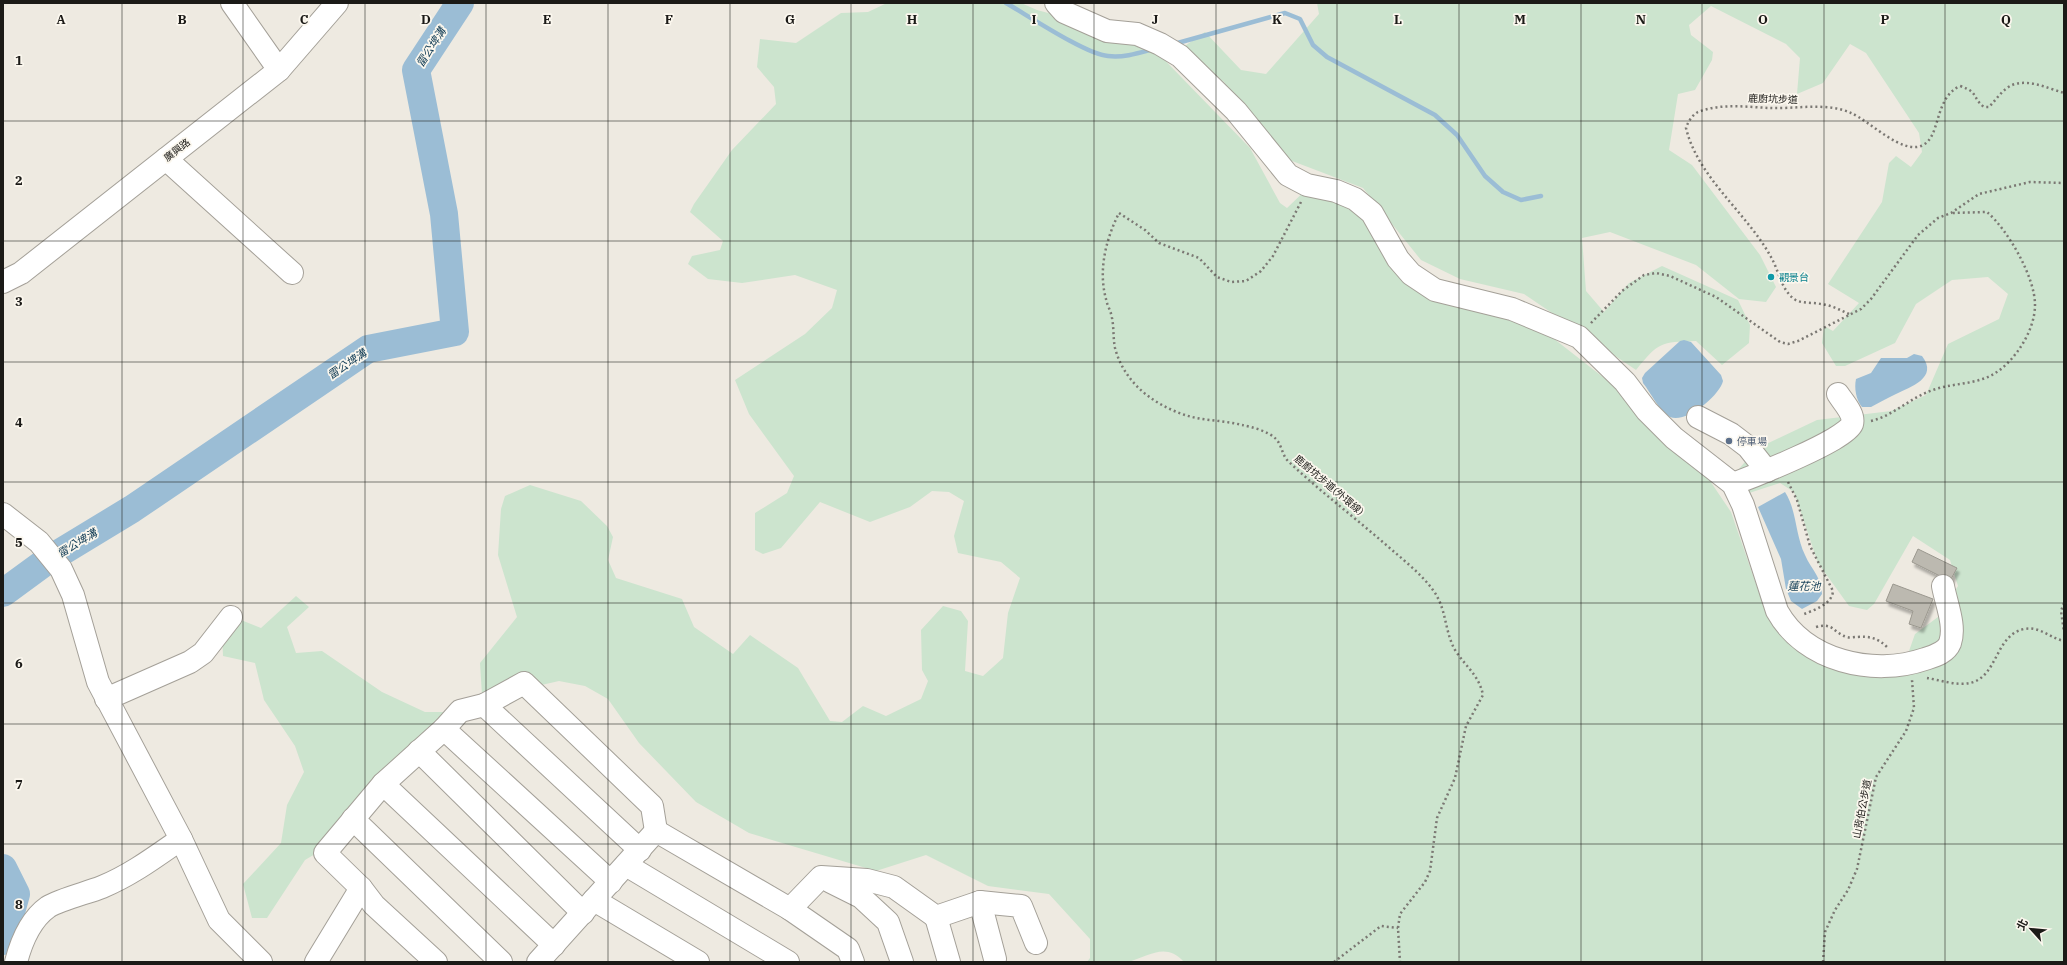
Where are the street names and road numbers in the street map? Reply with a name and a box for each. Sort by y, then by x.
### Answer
street label: 鹿廚坑步道 [1748,92,1798,106]
street label: 廣興路 [161,136,193,164]
street label: 鹿廚坑步道(外環線) [1292,452,1366,518]
street label: 山背伯公步道 [1850,778,1874,840]

